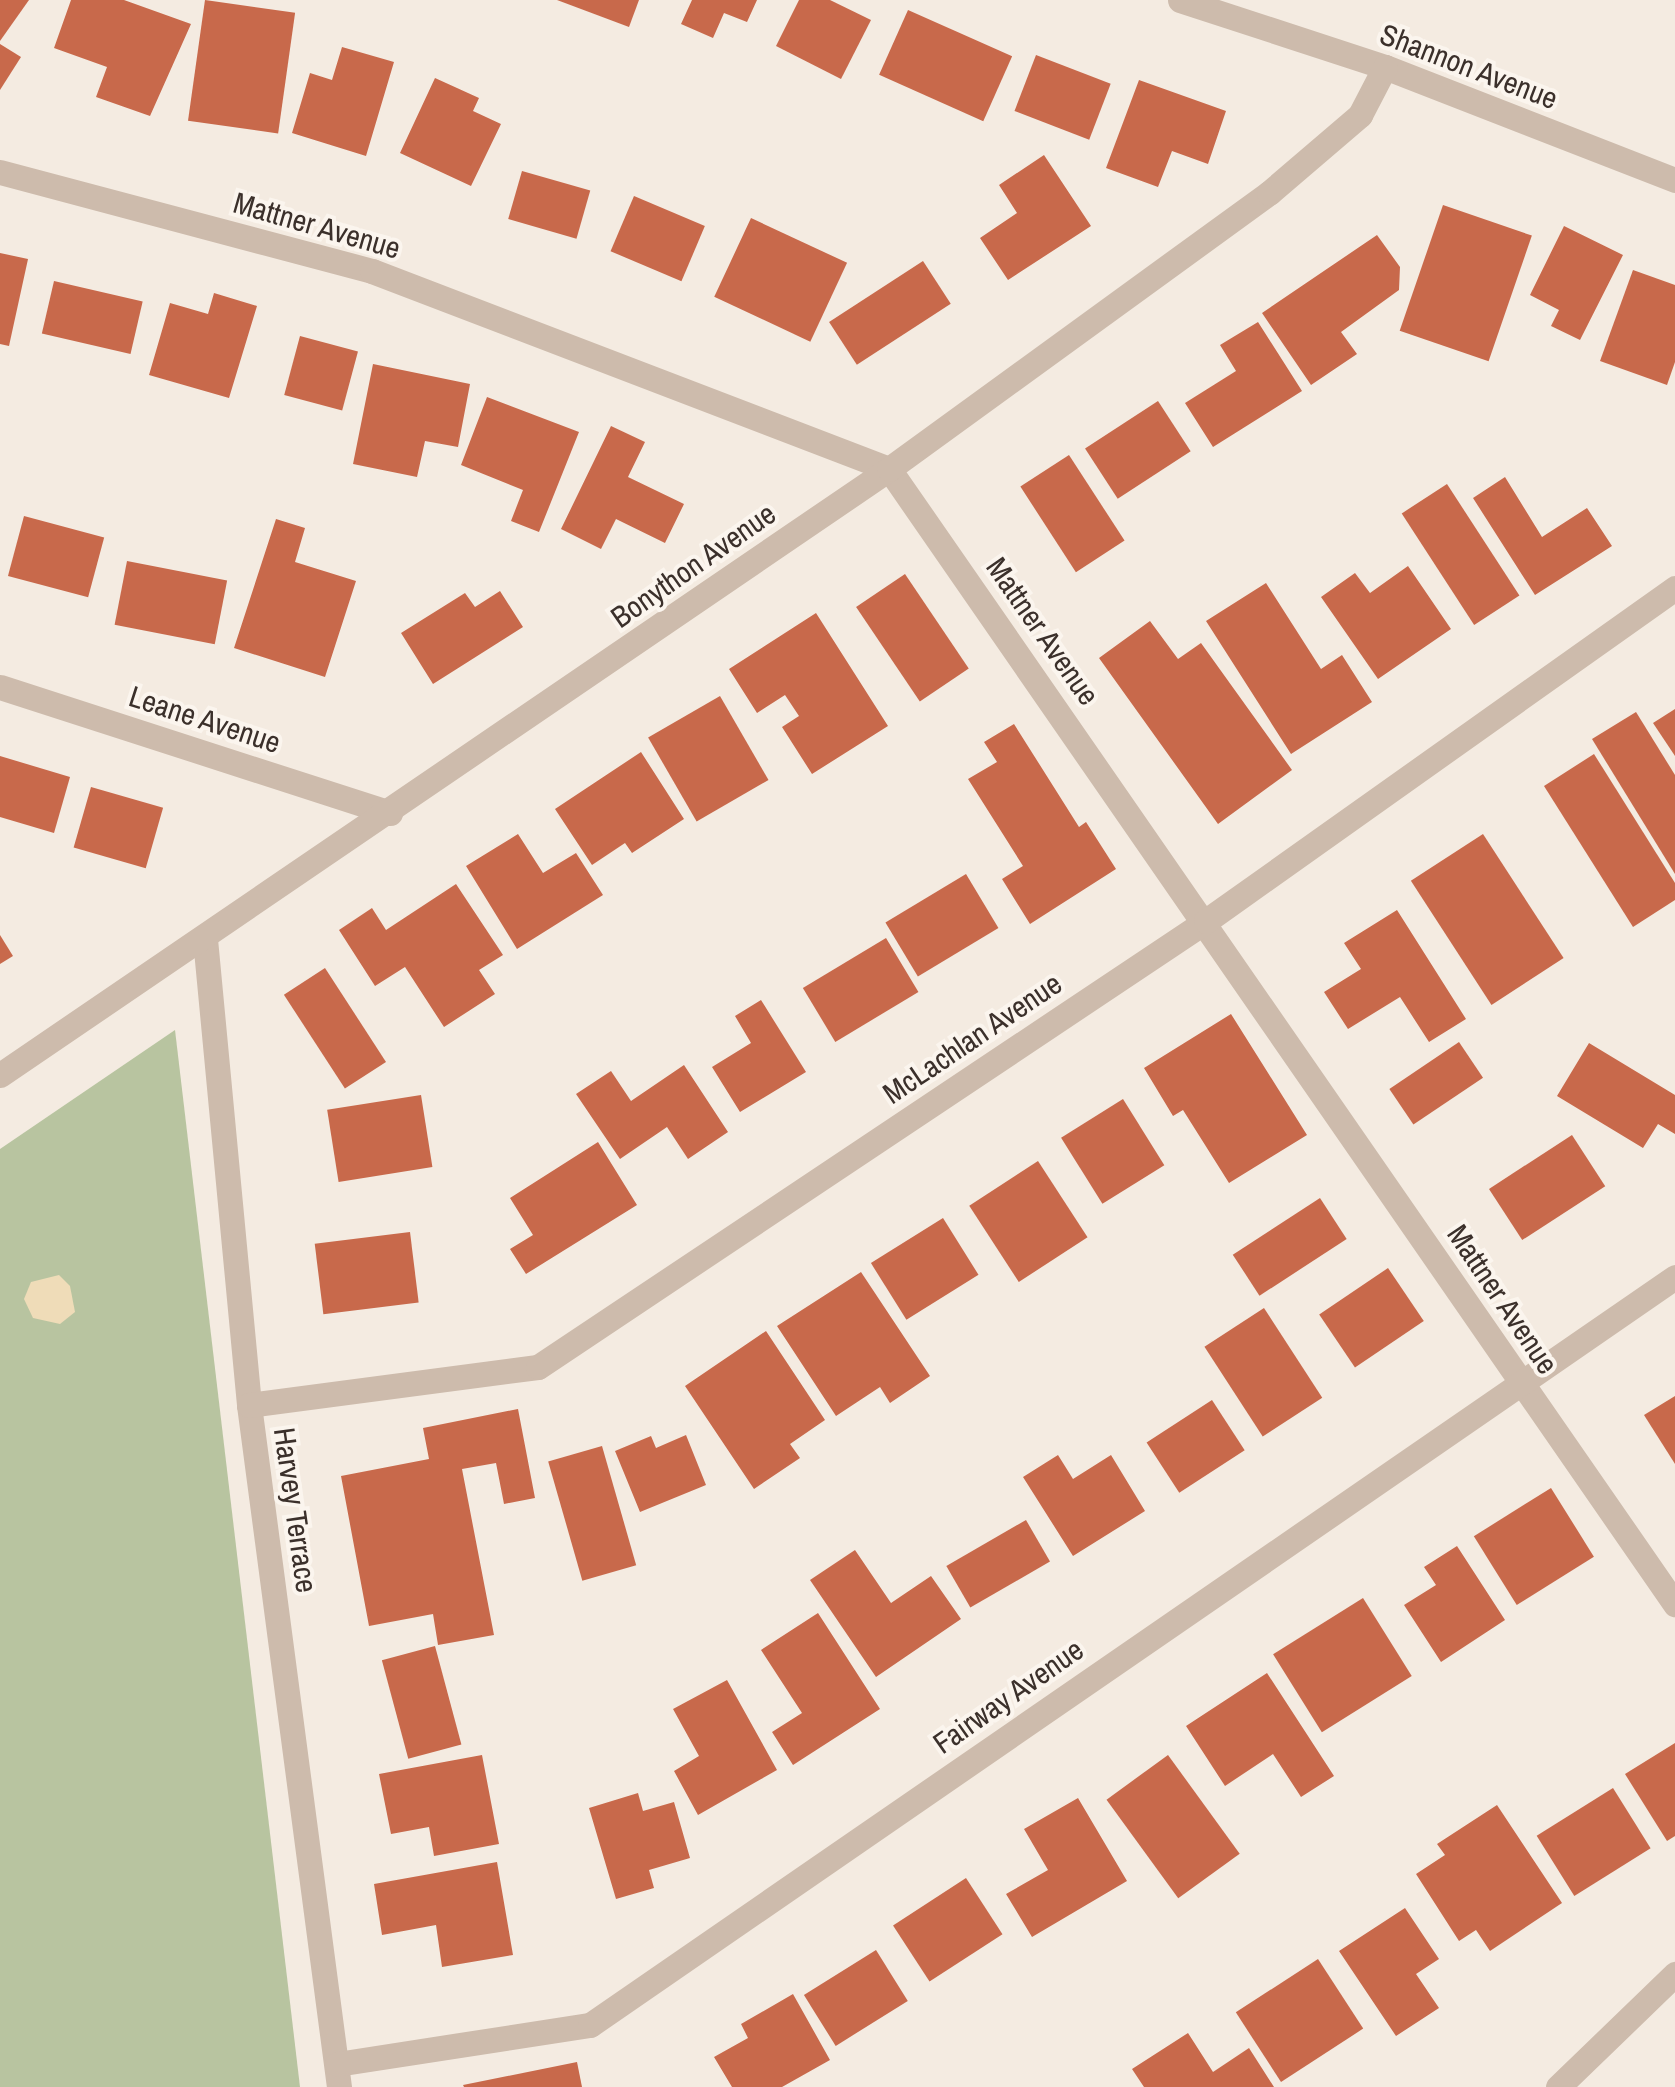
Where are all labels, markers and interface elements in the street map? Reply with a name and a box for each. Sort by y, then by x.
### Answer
street label: Shannon Avenue [1375,15,1563,117]
street label: Mattner Avenue [229,184,405,266]
street label: Bonython Avenue [603,495,783,635]
street label: Mattner Avenue [979,550,1107,712]
street label: Leane Avenue [124,677,286,761]
street label: McLachlan Avenue [875,965,1069,1111]
street label: Mattner Avenue [1440,1217,1566,1381]
street label: Harvey Terrace [267,1425,325,1595]
street label: Fairway Avenue [926,1631,1090,1761]

